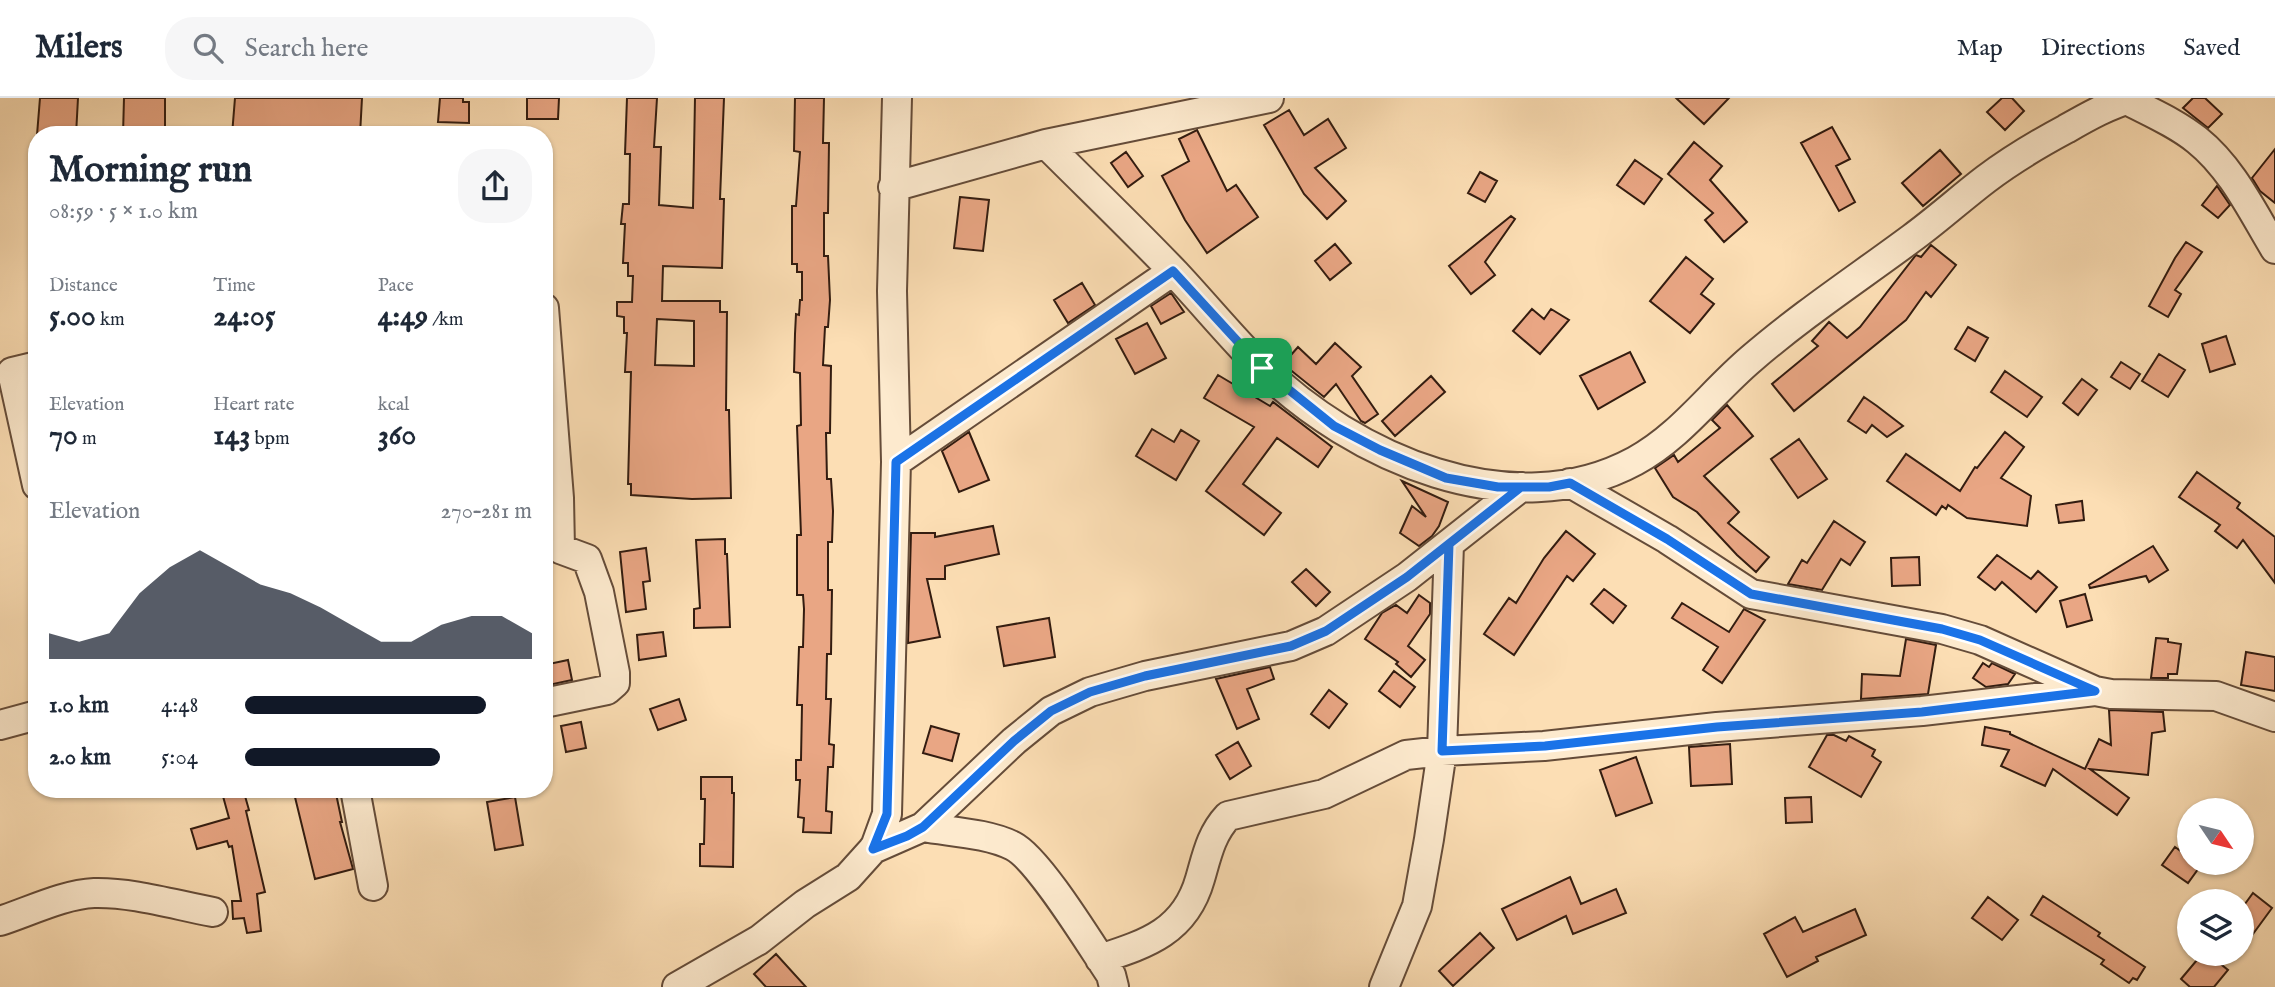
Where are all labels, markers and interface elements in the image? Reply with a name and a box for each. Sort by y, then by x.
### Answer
search box [165,17,655,80]
text: Milers [35,27,123,69]
icon: search [189,29,227,67]
text: Search here [245,32,369,65]
text: Map [1957,33,2003,64]
text: Directions [2041,33,2145,64]
text: Saved [2183,33,2240,64]
text: Morning run [49,147,252,195]
button: share [458,149,532,223]
text: 08:59 · 5 × 1.0 km [49,197,198,226]
text: Distance [49,274,118,298]
text: Time [213,274,256,298]
text: Pace [378,274,414,298]
text: 5.00 [49,298,96,336]
text: 24:05 [213,298,276,336]
text: 4:49 [378,298,428,336]
text: km [96,308,125,332]
text: /km [428,308,464,332]
pin [1232,338,1292,398]
icon: arrive [1243,349,1281,387]
text: Elevation [49,393,124,417]
text: Heart rate [213,393,294,417]
text: kcal [378,393,409,417]
text: 70 [49,417,78,455]
text: 143 [213,417,250,455]
text: 360 [378,417,416,455]
text: m [78,427,97,451]
text: bpm [250,427,290,451]
text: Elevation [49,497,140,526]
text: 270–281 m [441,497,532,526]
text: 1.0 km [49,691,109,720]
text: 4:48 [161,691,199,720]
text: 2.0 km [49,743,111,772]
text: 5:04 [161,743,198,772]
north arrow [2177,798,2254,875]
map controls [2177,798,2254,966]
button: layers [2177,889,2254,966]

